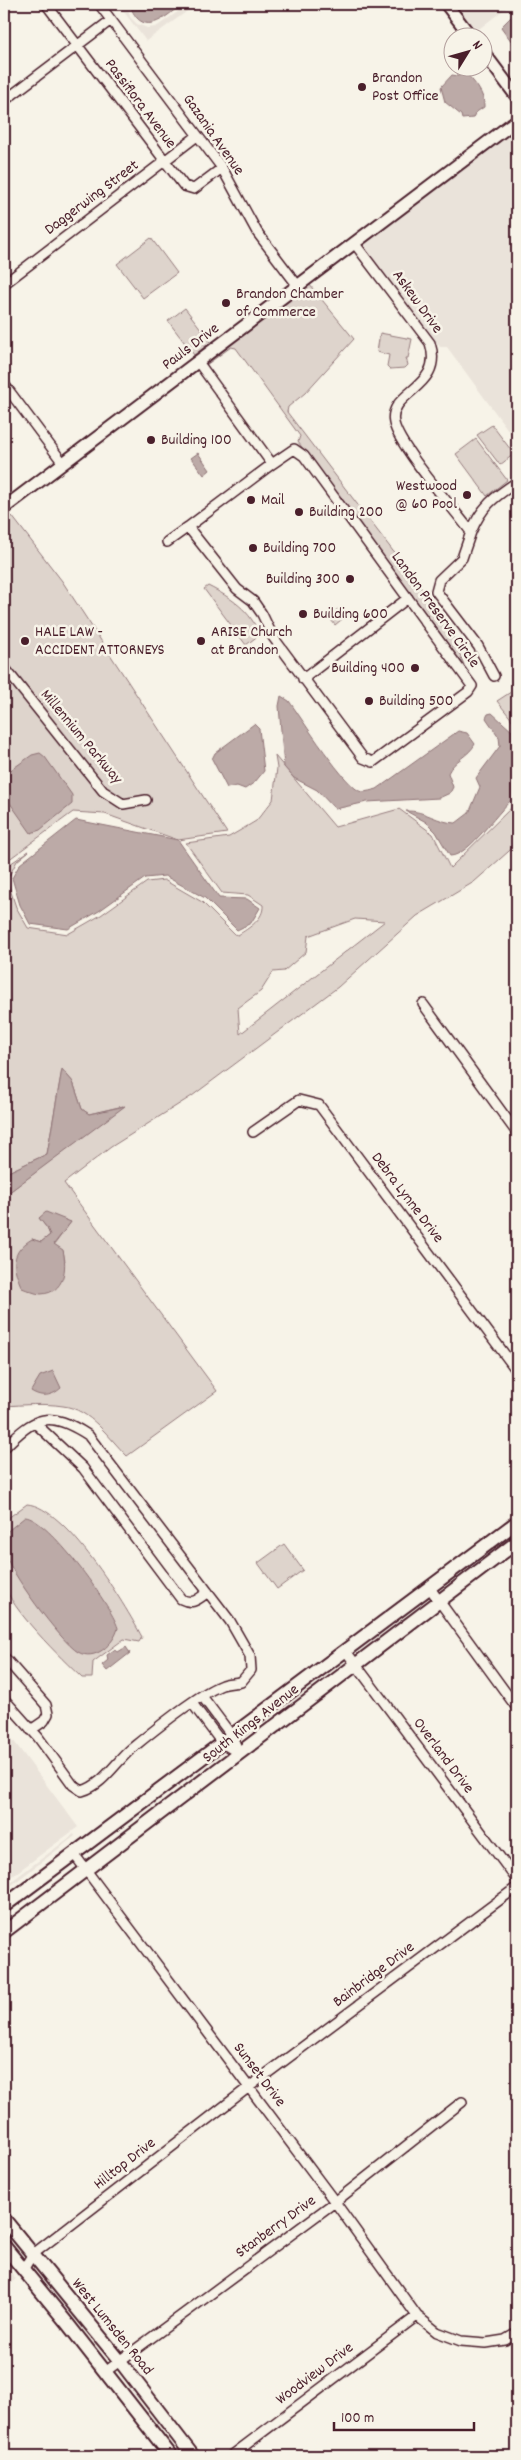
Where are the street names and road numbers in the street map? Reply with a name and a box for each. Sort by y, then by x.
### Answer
street label: Passiflora Avenue [99,54,181,154]
street label: Gazania Avenue [176,90,250,180]
street label: Daggerwing Street [40,155,144,241]
street label: Askew Drive [386,265,448,339]
street label: Pauls Drive [157,318,225,376]
street label: Landon Preserve Circle [385,547,485,673]
street label: Millennium Parkway [34,684,128,790]
street label: Debra Lynne Drive [365,1148,449,1248]
street label: South Kings Avenue [198,1679,304,1769]
street label: Overland Drive [407,1713,479,1799]
street label: Bainbridge Drive [328,1937,420,2013]
street label: Sunset Drive [227,2038,291,2112]
street label: Hilltop Drive [89,2132,161,2196]
street label: Stanberry Drive [231,2190,321,2264]
street label: West Lumsden Road [66,2273,158,2381]
street label: Woodview Drive [271,2337,359,2411]

